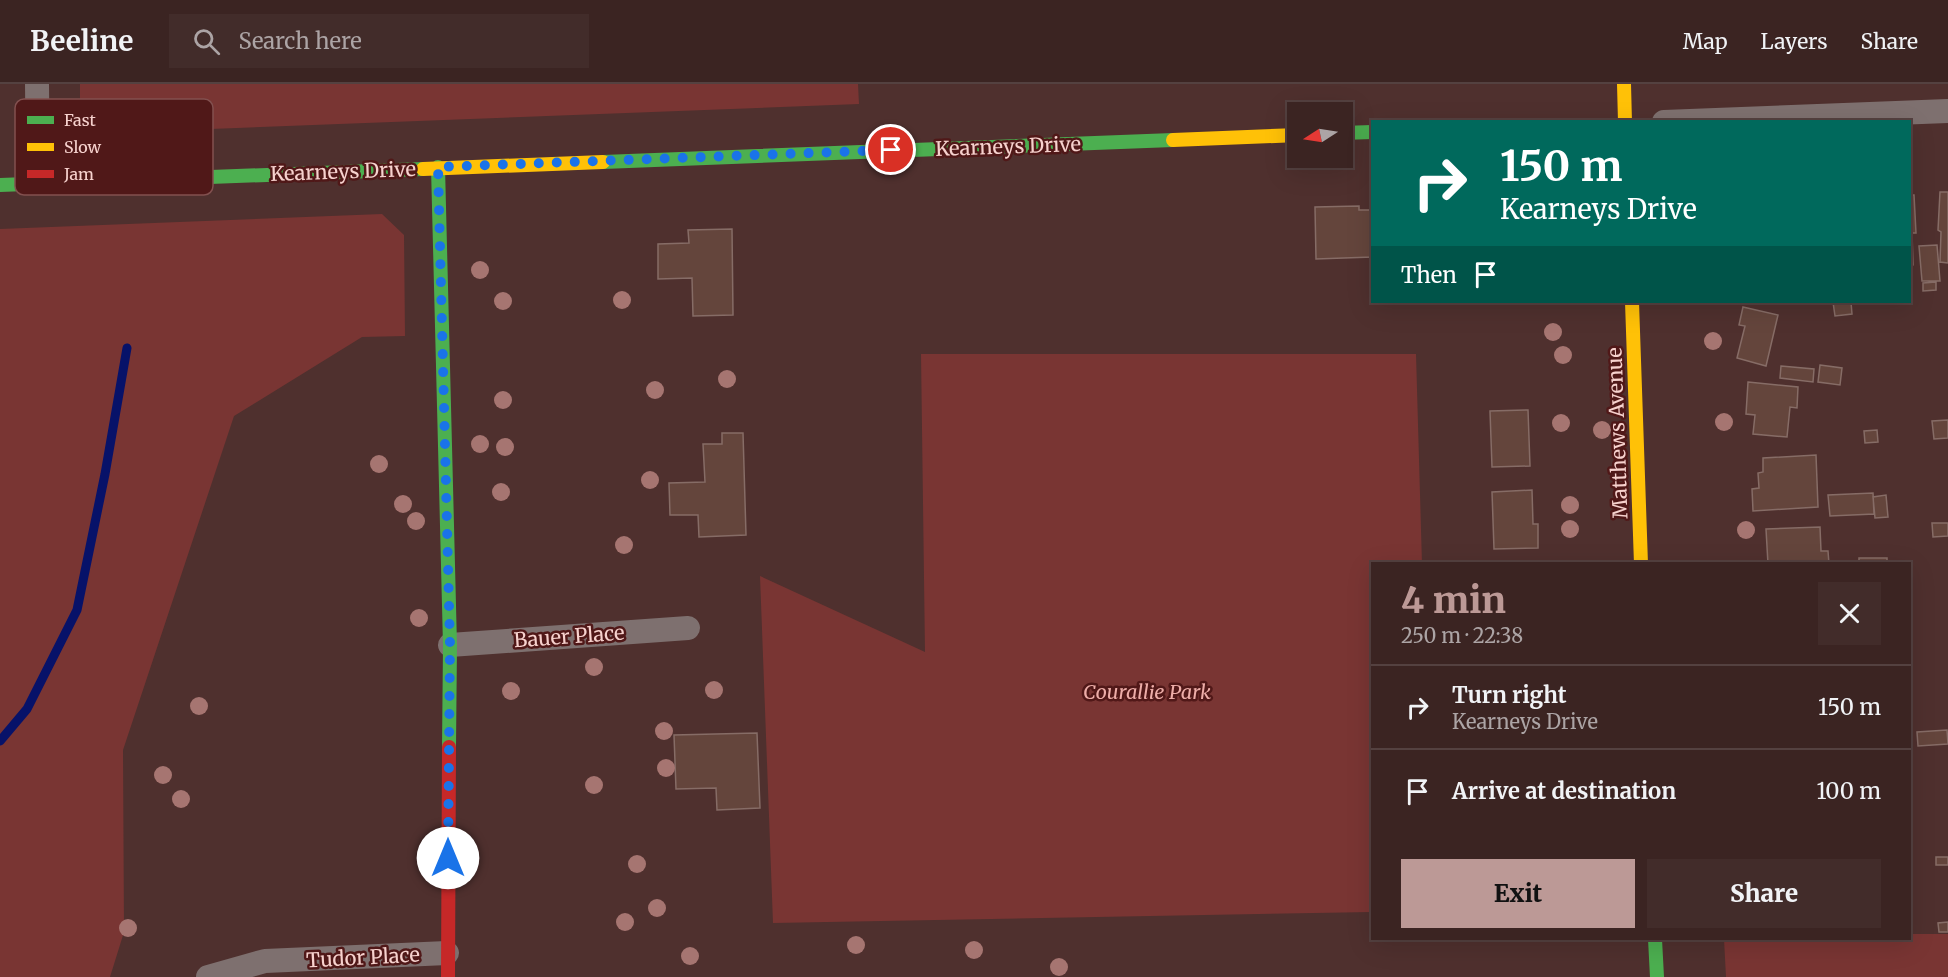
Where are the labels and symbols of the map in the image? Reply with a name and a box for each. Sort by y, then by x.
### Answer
legend [15,99,213,195]
north arrow [1287,102,1353,168]
text: Fast [64,110,97,130]
pin [865,124,916,175]
street label: Kearneys Drive [935,131,1081,161]
text: Slow [64,137,102,157]
street label: Kearneys Drive [270,156,416,186]
text: Jam [63,164,94,184]
street label: Matthews Avenue [1602,347,1632,519]
street label: Bauer Place [513,620,625,652]
park label: Courallie Park [1083,679,1211,704]
position arrow [416,826,480,890]
street label: Tudor Place [306,942,420,972]

